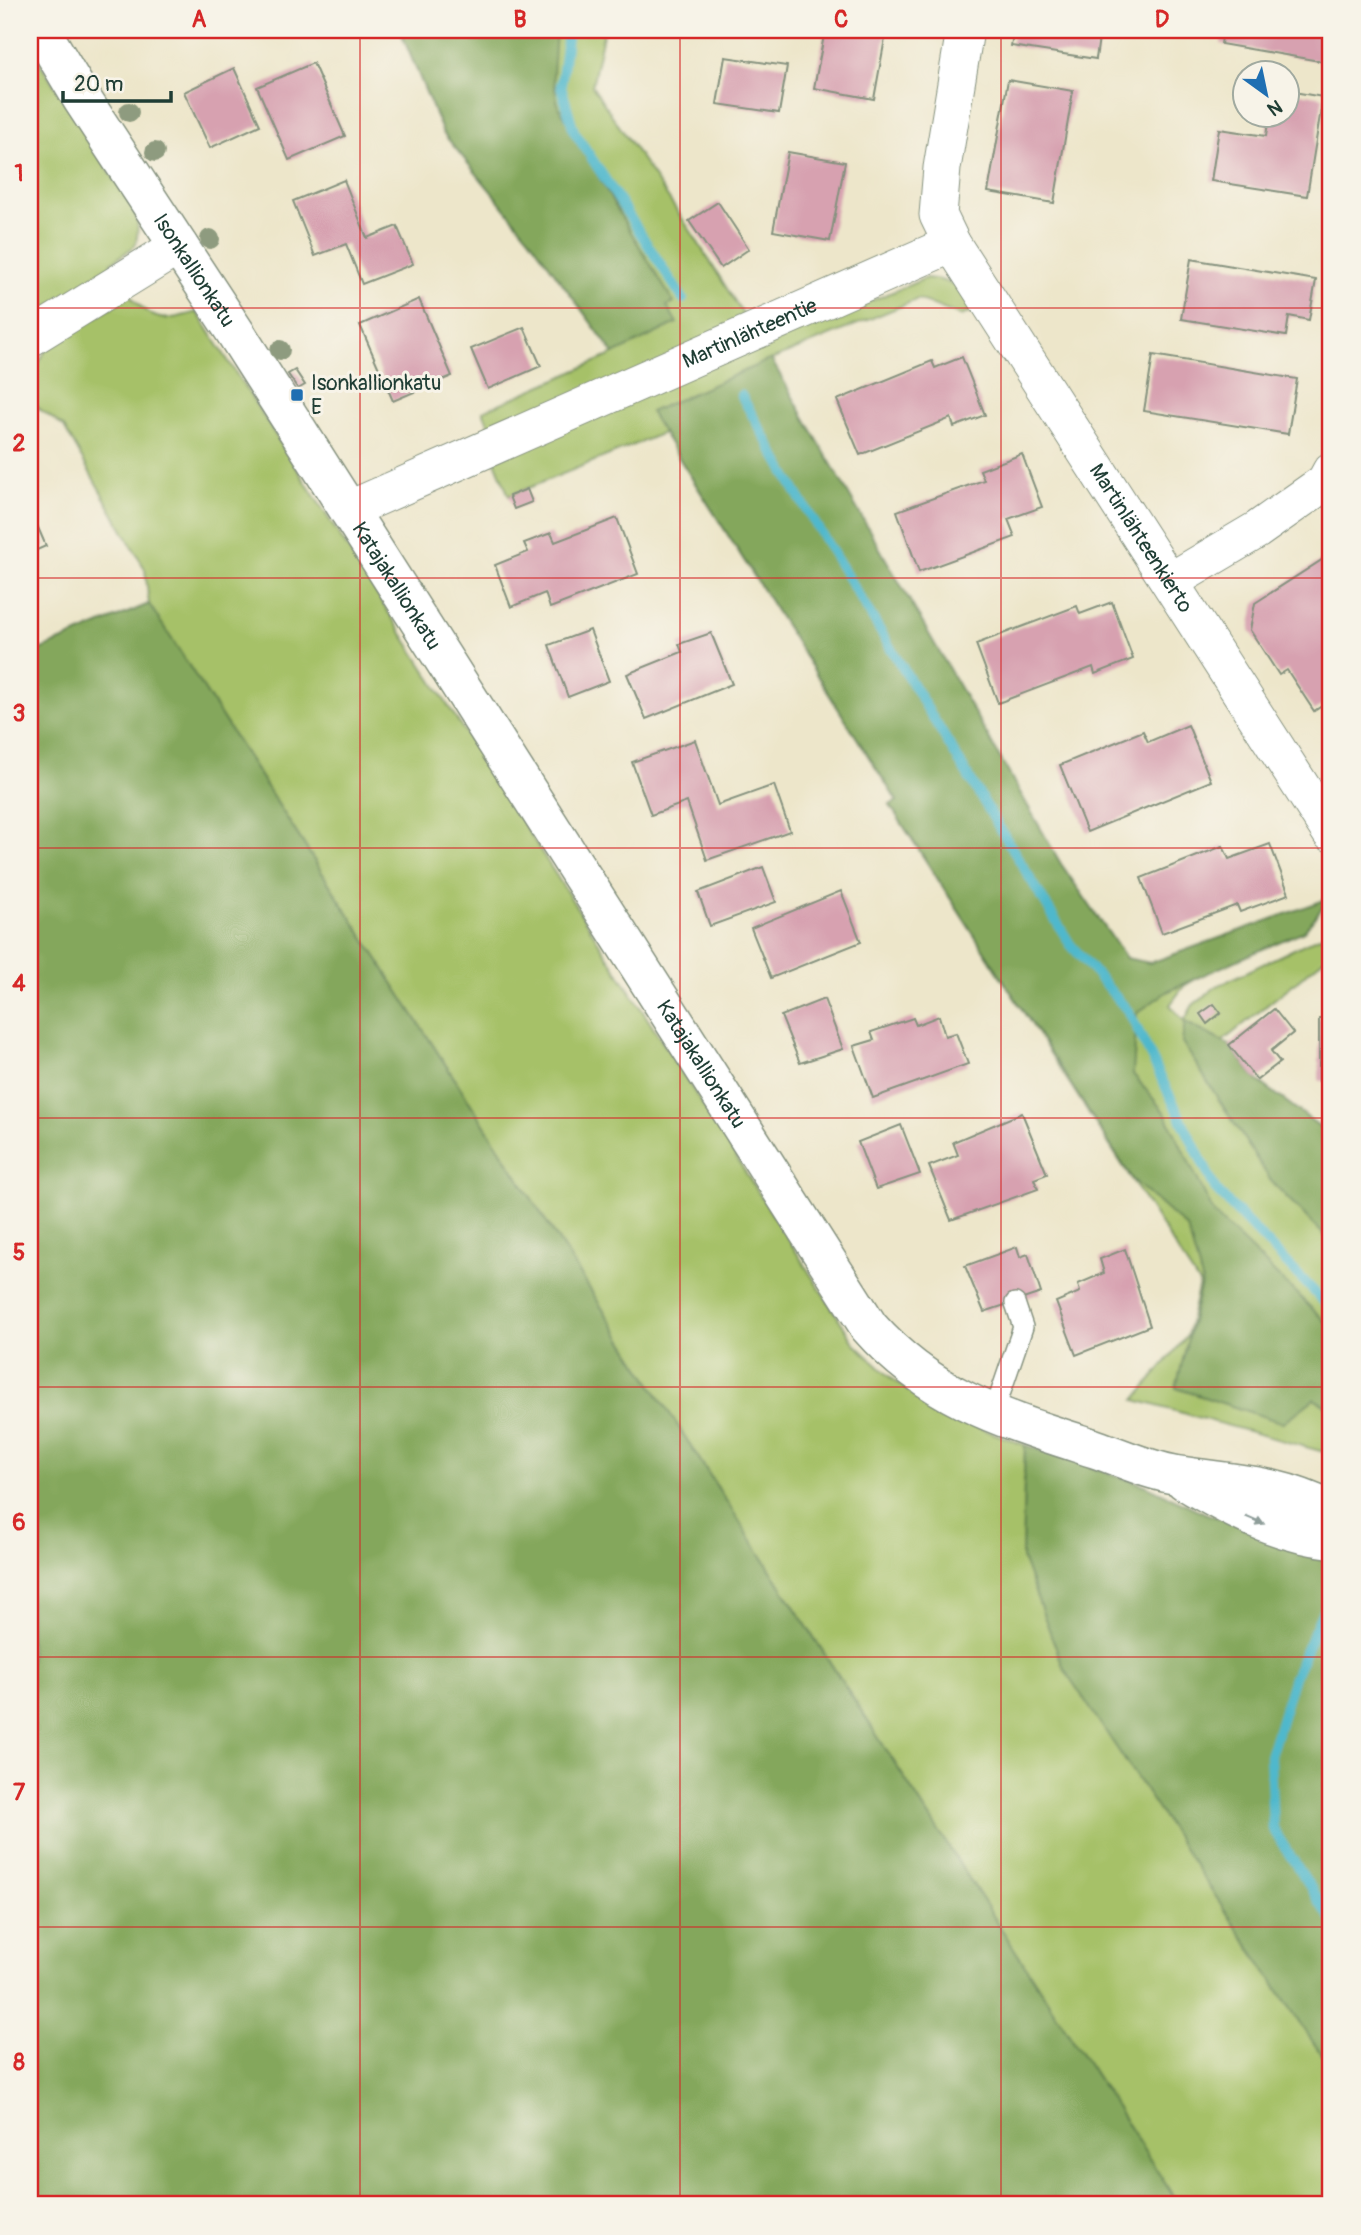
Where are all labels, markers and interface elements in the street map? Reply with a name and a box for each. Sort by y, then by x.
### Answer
text: A [192,5,207,34]
text: B [513,5,527,34]
text: C [834,5,848,34]
text: D [1155,5,1169,34]
scale bar [63,60,172,104]
north arrow [1232,60,1302,130]
text: 20 m [74,71,123,98]
text: N [1263,94,1287,121]
text: 1 [15,159,24,188]
street label: Isonkallionkatu [147,208,241,332]
street label: Martinlähteentie [679,292,822,375]
place label: Isonkallionkatu E [311,370,441,421]
marker: Isonkallionkatu E [289,387,305,403]
text: 2 [13,429,26,458]
street label: Martinlähteenkierto [1083,459,1199,618]
street label: Katajakallionkatu [345,517,447,655]
text: 3 [13,699,25,728]
text: 4 [12,969,26,998]
street label: Katajakallionkatu [650,995,752,1133]
text: 5 [13,1238,25,1267]
text: 6 [12,1508,26,1537]
one-way arrow [1245,1514,1265,1526]
text: 7 [13,1778,26,1807]
text: 8 [13,2048,25,2077]

